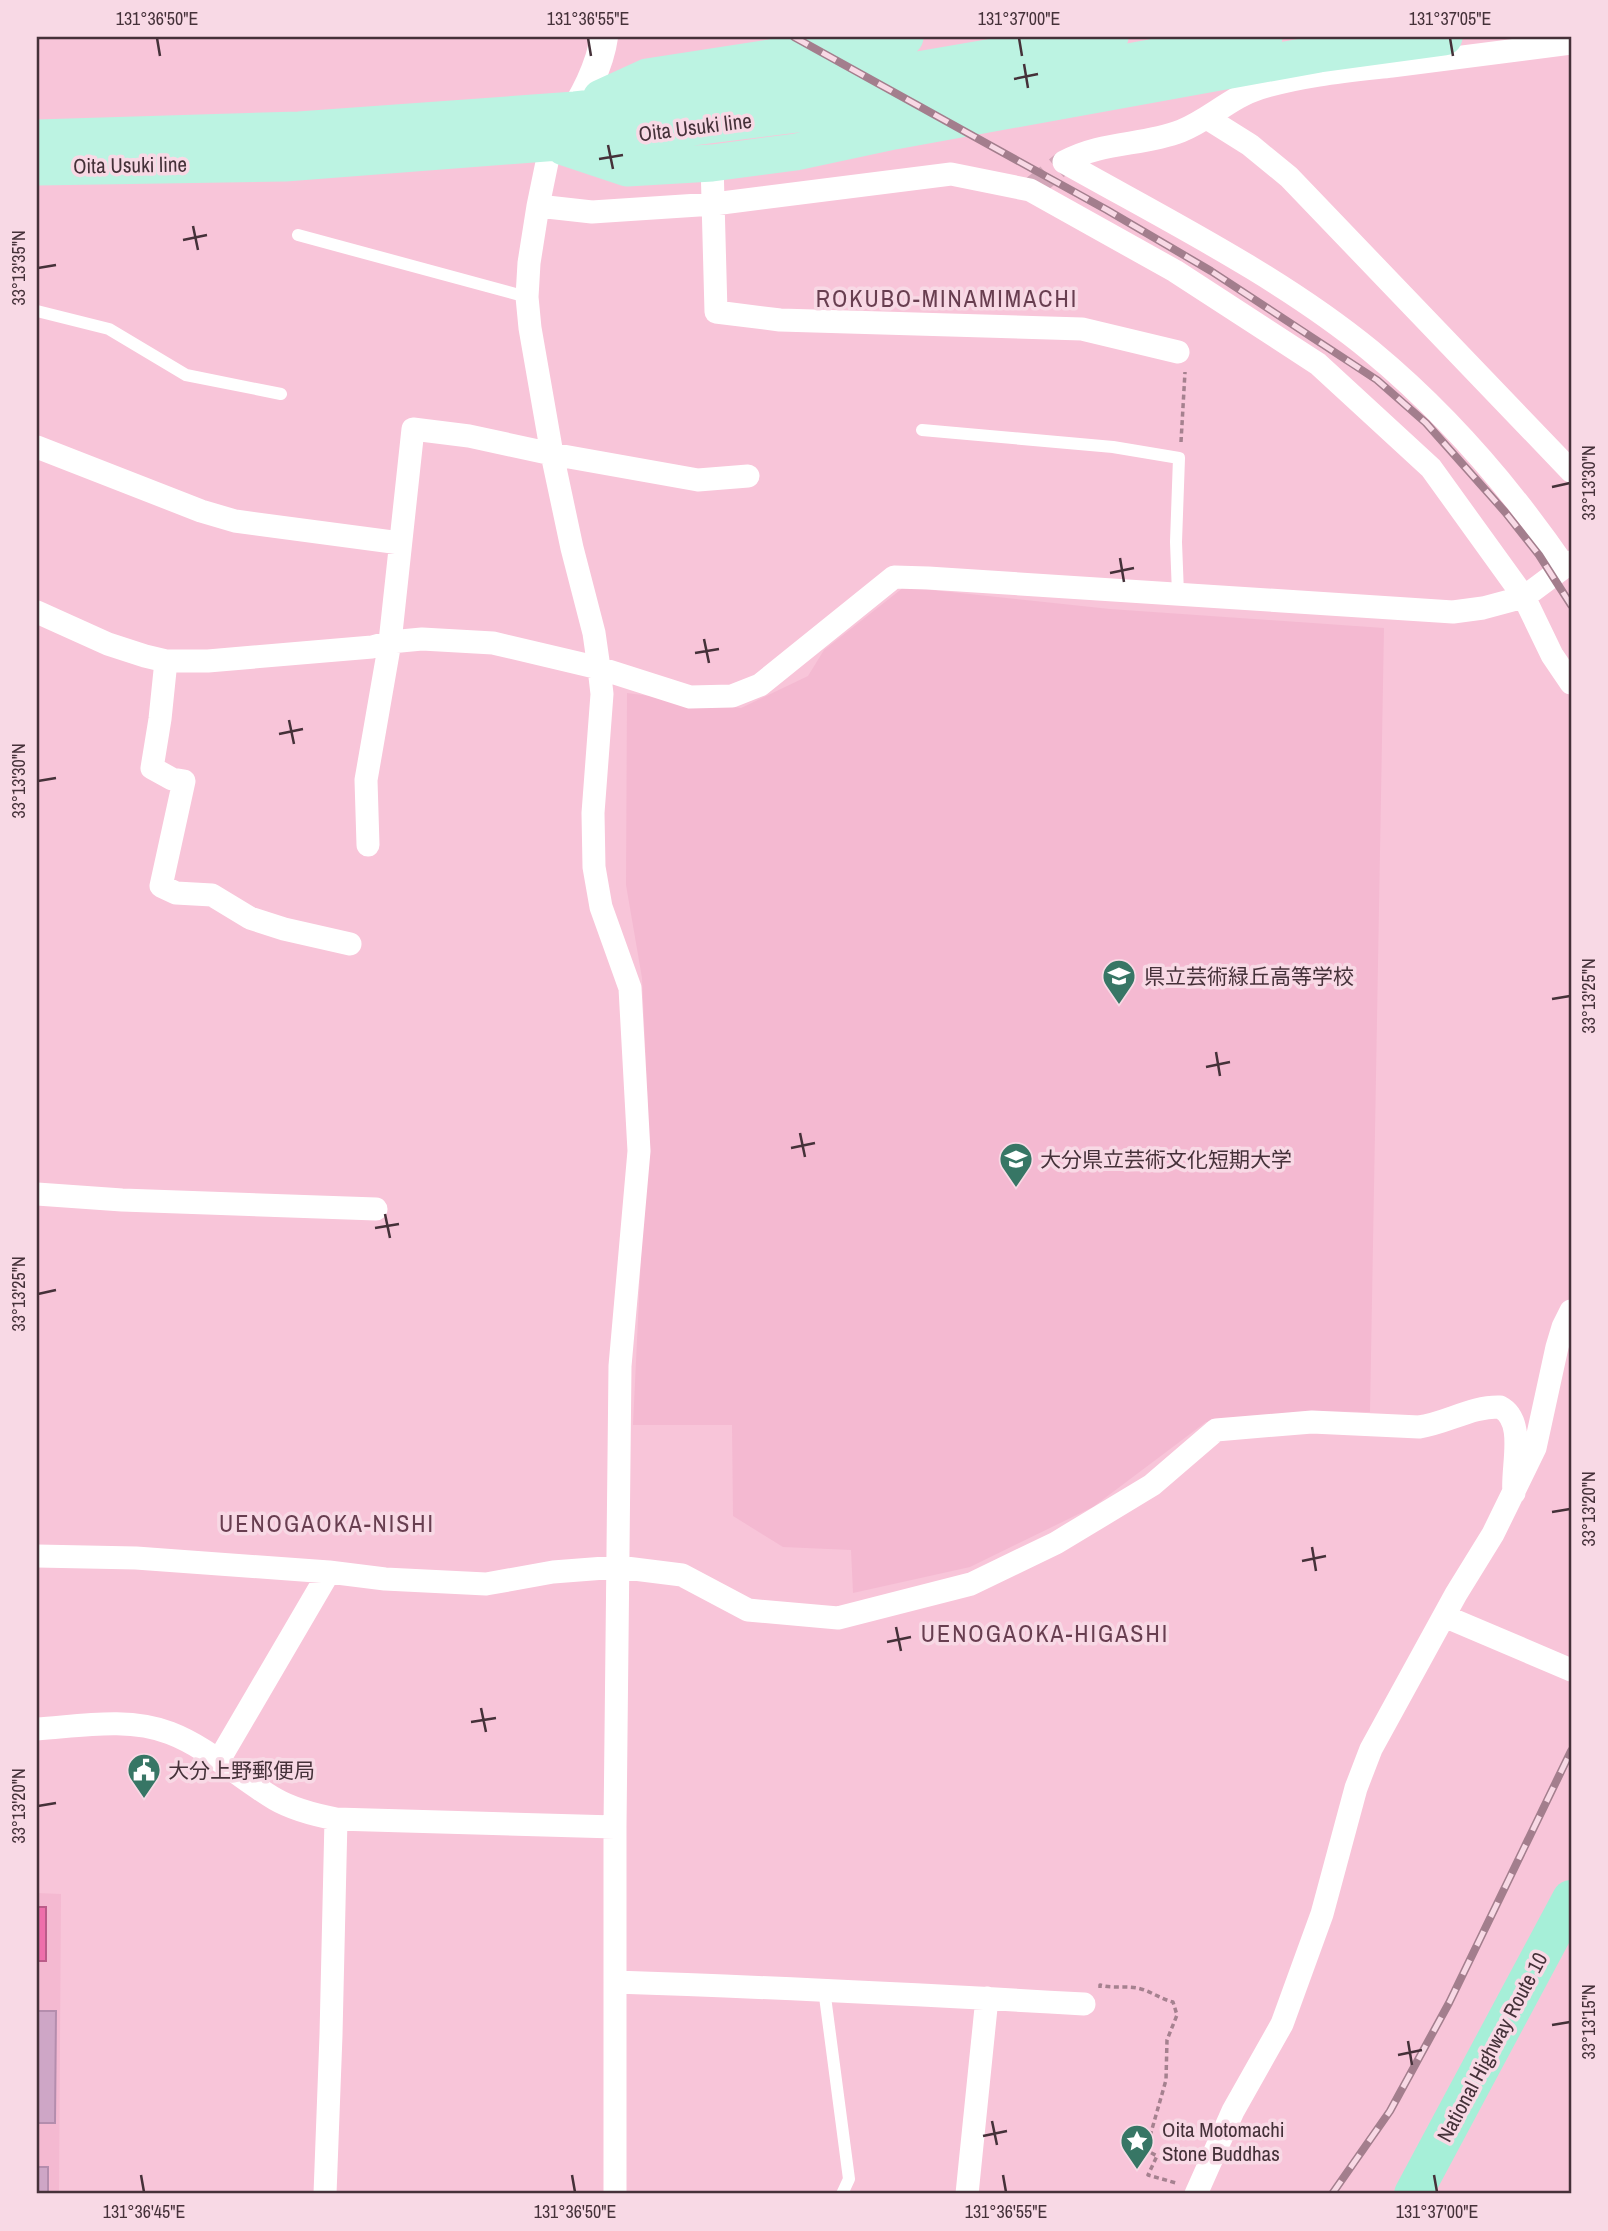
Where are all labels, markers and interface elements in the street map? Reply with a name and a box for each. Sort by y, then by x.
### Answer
text: 131°36'50"E [116,6,198,31]
text: 131°36'55"E [547,6,629,31]
text: 131°37'00"E [978,6,1060,31]
text: 131°37'05"E [1409,6,1491,31]
street label: Oita Usuki line [637,106,753,148]
street label: Oita Usuki line [73,150,187,180]
text: 33°13'35"N [6,230,31,306]
district label: ROKUBO-MINAMIMACHI [816,282,1078,314]
text: 33°13'30"N [1576,445,1601,521]
text: 33°13'30"N [6,743,31,819]
school or university icon: 県立芸術緑丘高等学校 [1100,957,1138,1006]
text: 33°13'25"N [1576,958,1601,1034]
place label: 県立芸術緑丘高等学校 [1144,962,1354,991]
school or university icon: 大分県立芸術文化短期大学 [997,1140,1035,1189]
place label: 大分県立芸術文化短期大学 [1040,1145,1292,1174]
text: 33°13'25"N [6,1256,31,1332]
text: 33°13'20"N [1576,1471,1601,1547]
district label: UENOGAOKA-NISHI [219,1507,435,1539]
district label: UENOGAOKA-HIGASHI [921,1617,1169,1649]
public building icon: 大分上野郵便局 [125,1751,163,1800]
place label: 大分上野郵便局 [168,1756,315,1785]
text: 33°13'20"N [6,1768,31,1844]
street label: National Highway Route 10 [1430,1947,1554,2147]
text: 33°13'15"N [1576,1984,1601,2060]
place label: Oita Motomachi Stone Buddhas [1162,2115,1285,2168]
place icon: Oita Motomachi Stone Buddhas [1118,2122,1156,2171]
text: 131°36'45"E [103,2199,185,2224]
text: 131°36'50"E [534,2199,616,2224]
text: 131°36'55"E [965,2199,1047,2224]
text: 131°37'00"E [1396,2199,1478,2224]

